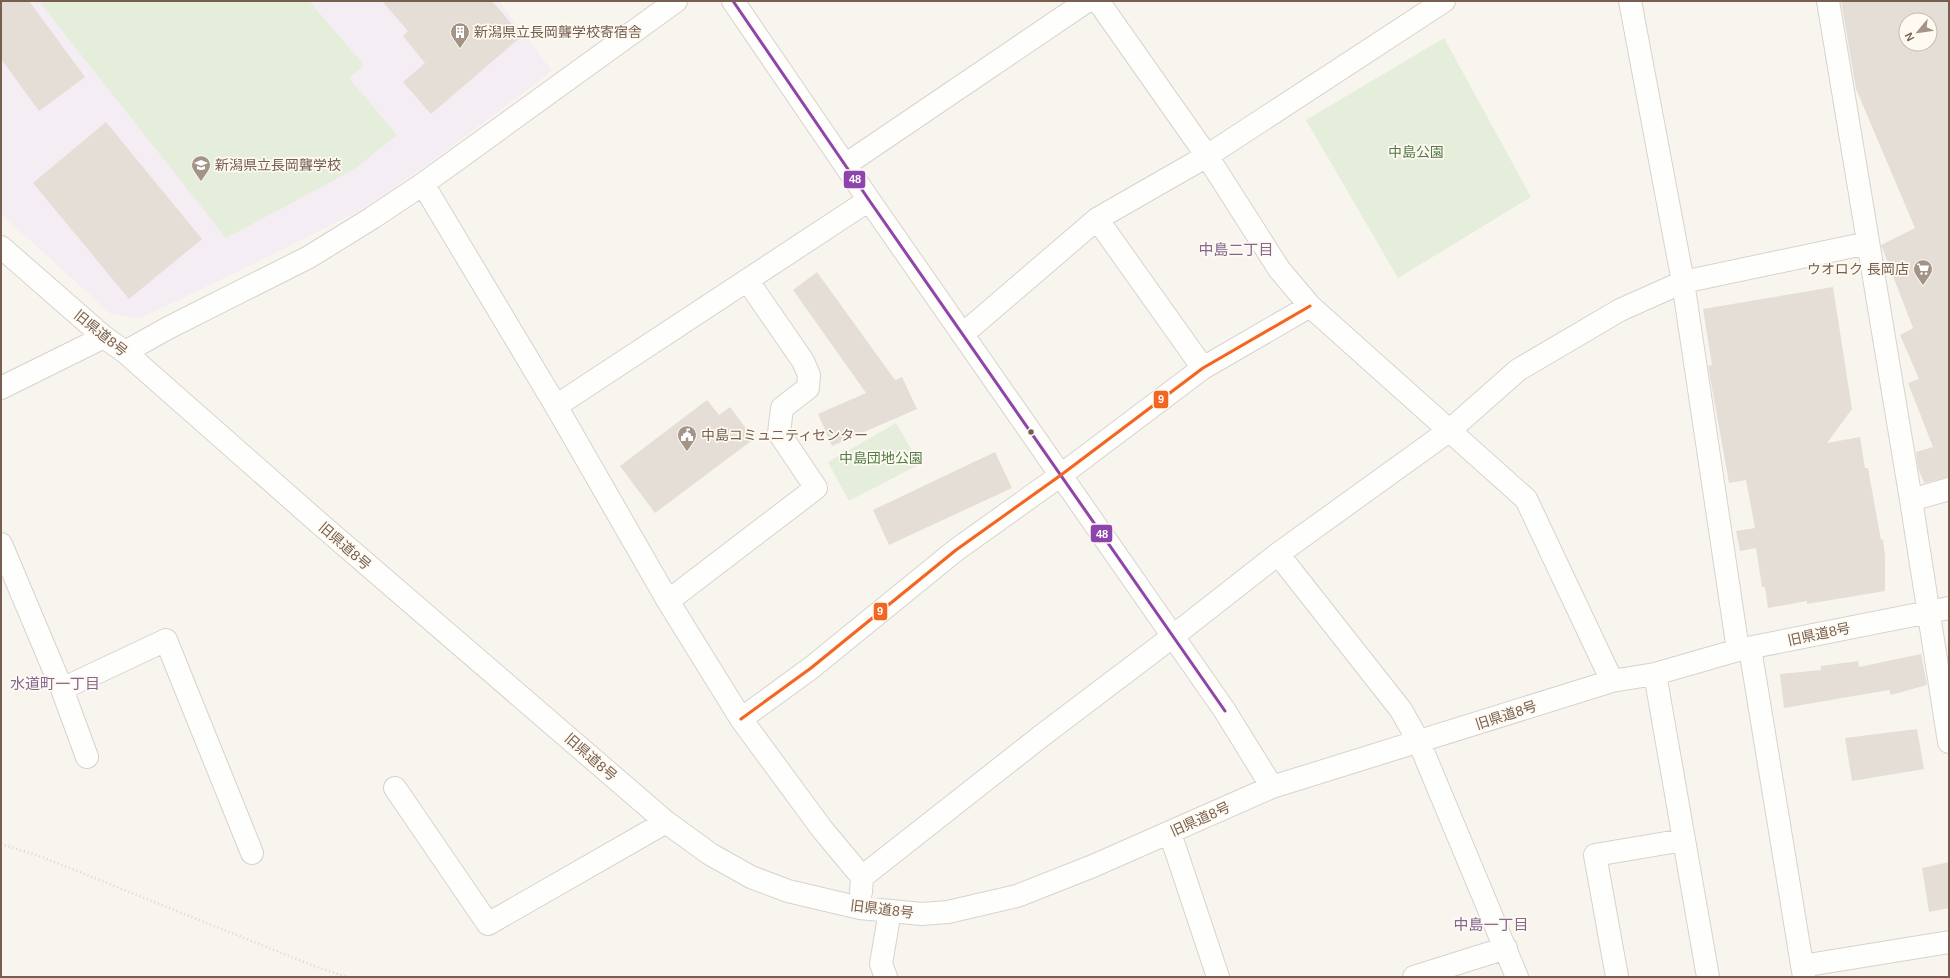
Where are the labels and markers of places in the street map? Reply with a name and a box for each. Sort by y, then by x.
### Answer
building icon: 新潟県立長岡聾学校寄宿舎 [449,21,471,49]
place label: 新潟県立長岡聾学校寄宿舎 [474,24,642,40]
school or university icon: 新潟県立長岡聾学校 [190,154,212,182]
place label: 新潟県立長岡聾学校 [215,157,341,173]
supermarket icon: ウオロク 長岡店 [1912,258,1934,286]
place label: ウオロク 長岡店 [1807,261,1909,277]
public building icon: 中島コミュニティセンター [676,424,698,452]
place label: 中島コミュニティセンター [701,427,868,443]
unlabelled marker [1026,427,1036,437]

